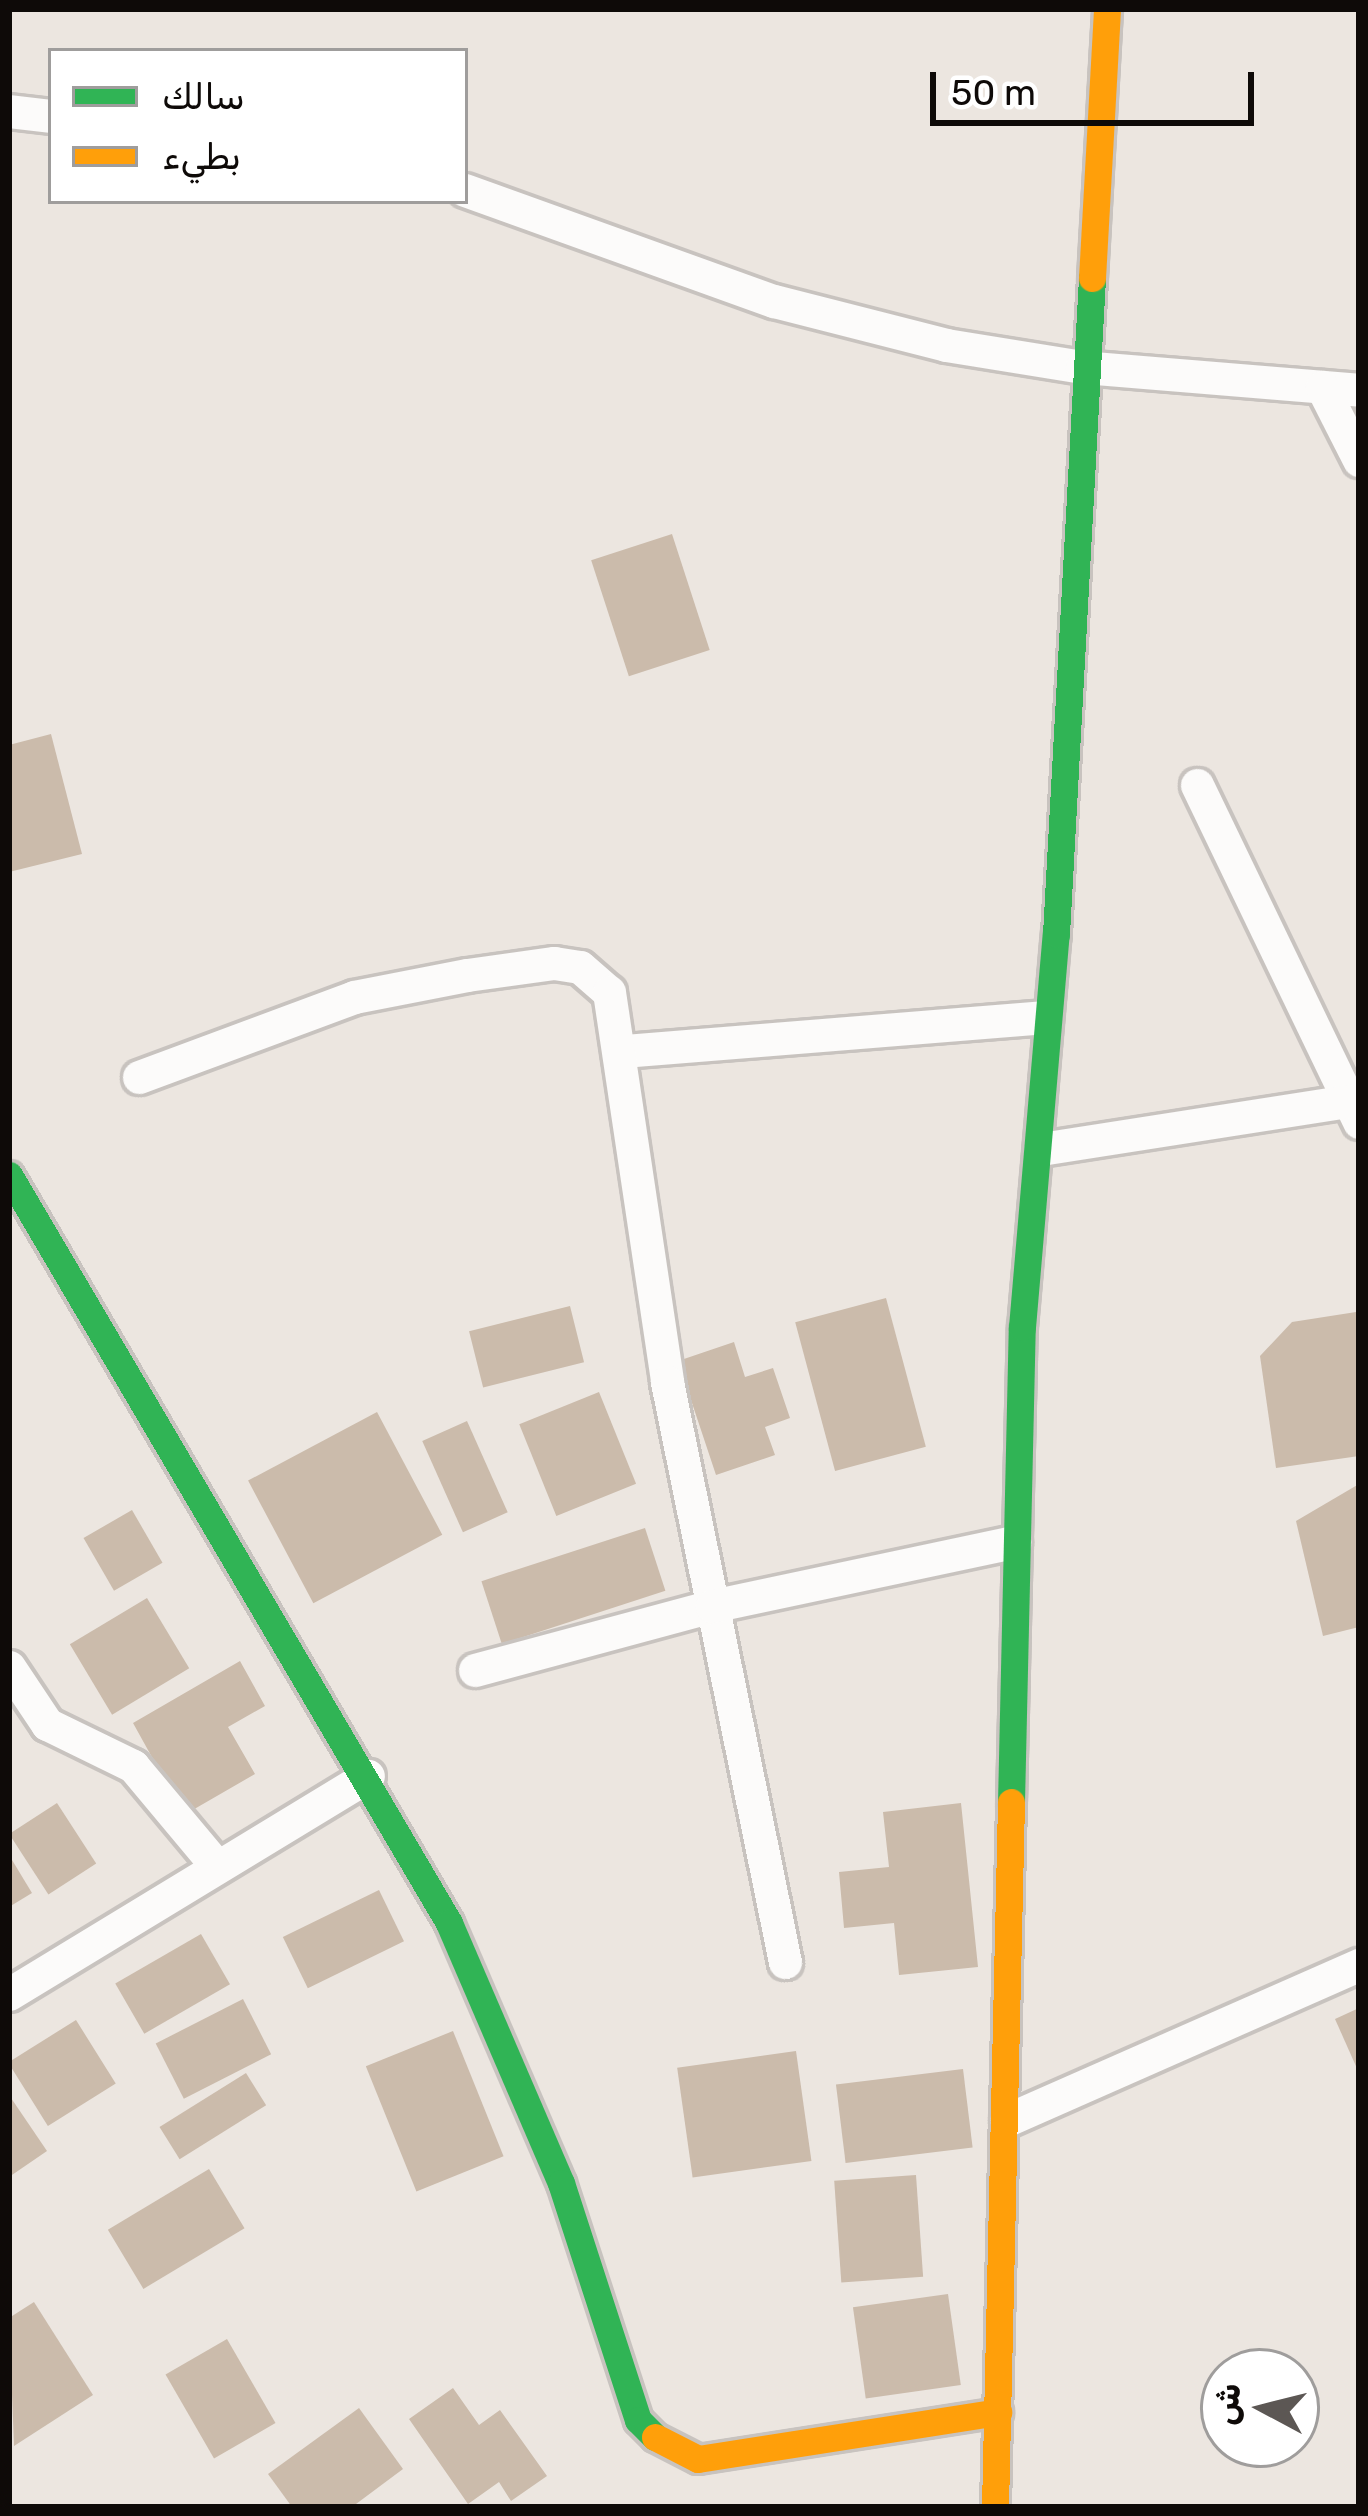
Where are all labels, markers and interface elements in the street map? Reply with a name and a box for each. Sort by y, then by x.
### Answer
legend [48,48,468,204]
scale bar [936,48,1260,122]
text: 50 m [951,71,1036,114]
text: سالك [162,75,245,118]
text: بطيء [162,135,241,178]
north arrow [1200,2348,1320,2468]
text: ش [1205,2381,1249,2427]

